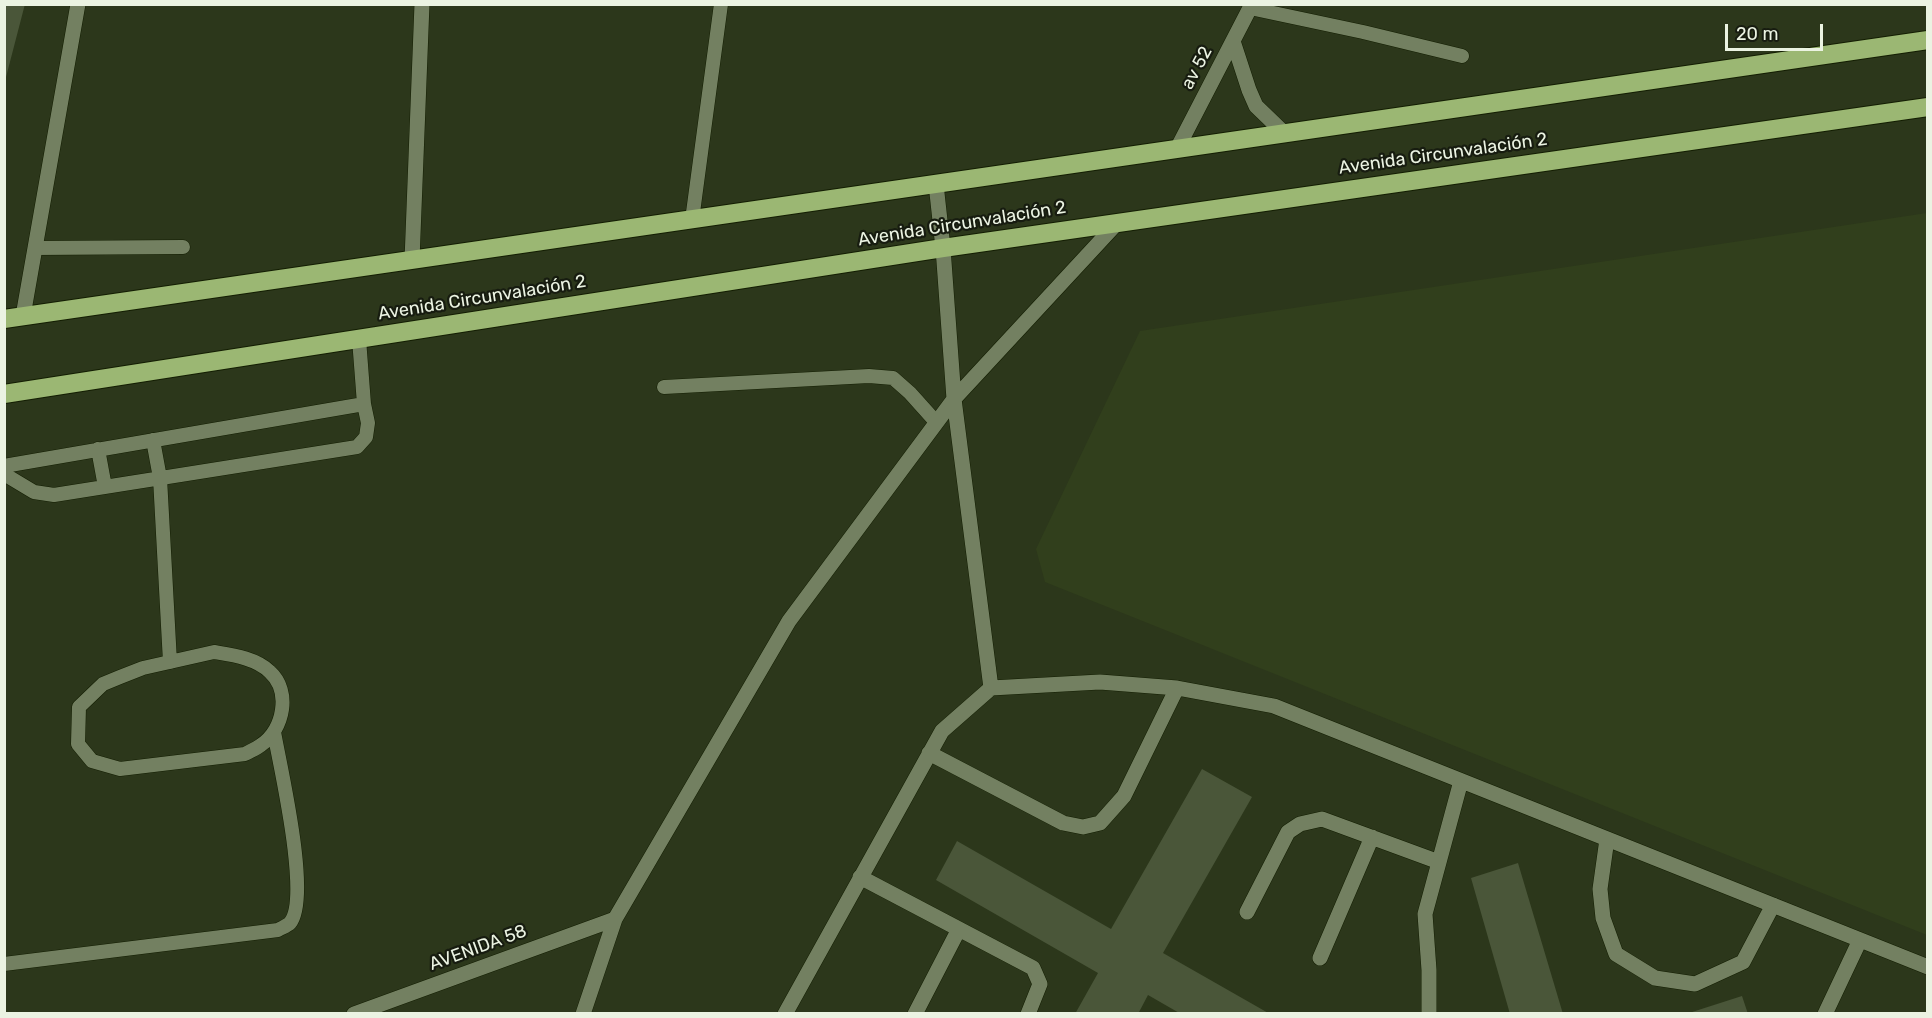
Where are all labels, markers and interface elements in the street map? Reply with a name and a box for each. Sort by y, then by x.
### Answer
scale bar [1728,12,1826,50]
text: 20 m [1736,23,1778,45]
street label: av 52 [1177,43,1217,93]
street label: Avenida Circunvalación 2 [1337,129,1549,179]
street label: Avenida Circunvalación 2 [856,197,1068,251]
street label: Avenida Circunvalación 2 [376,271,588,325]
street label: AVENIDA 58 [426,920,530,976]

